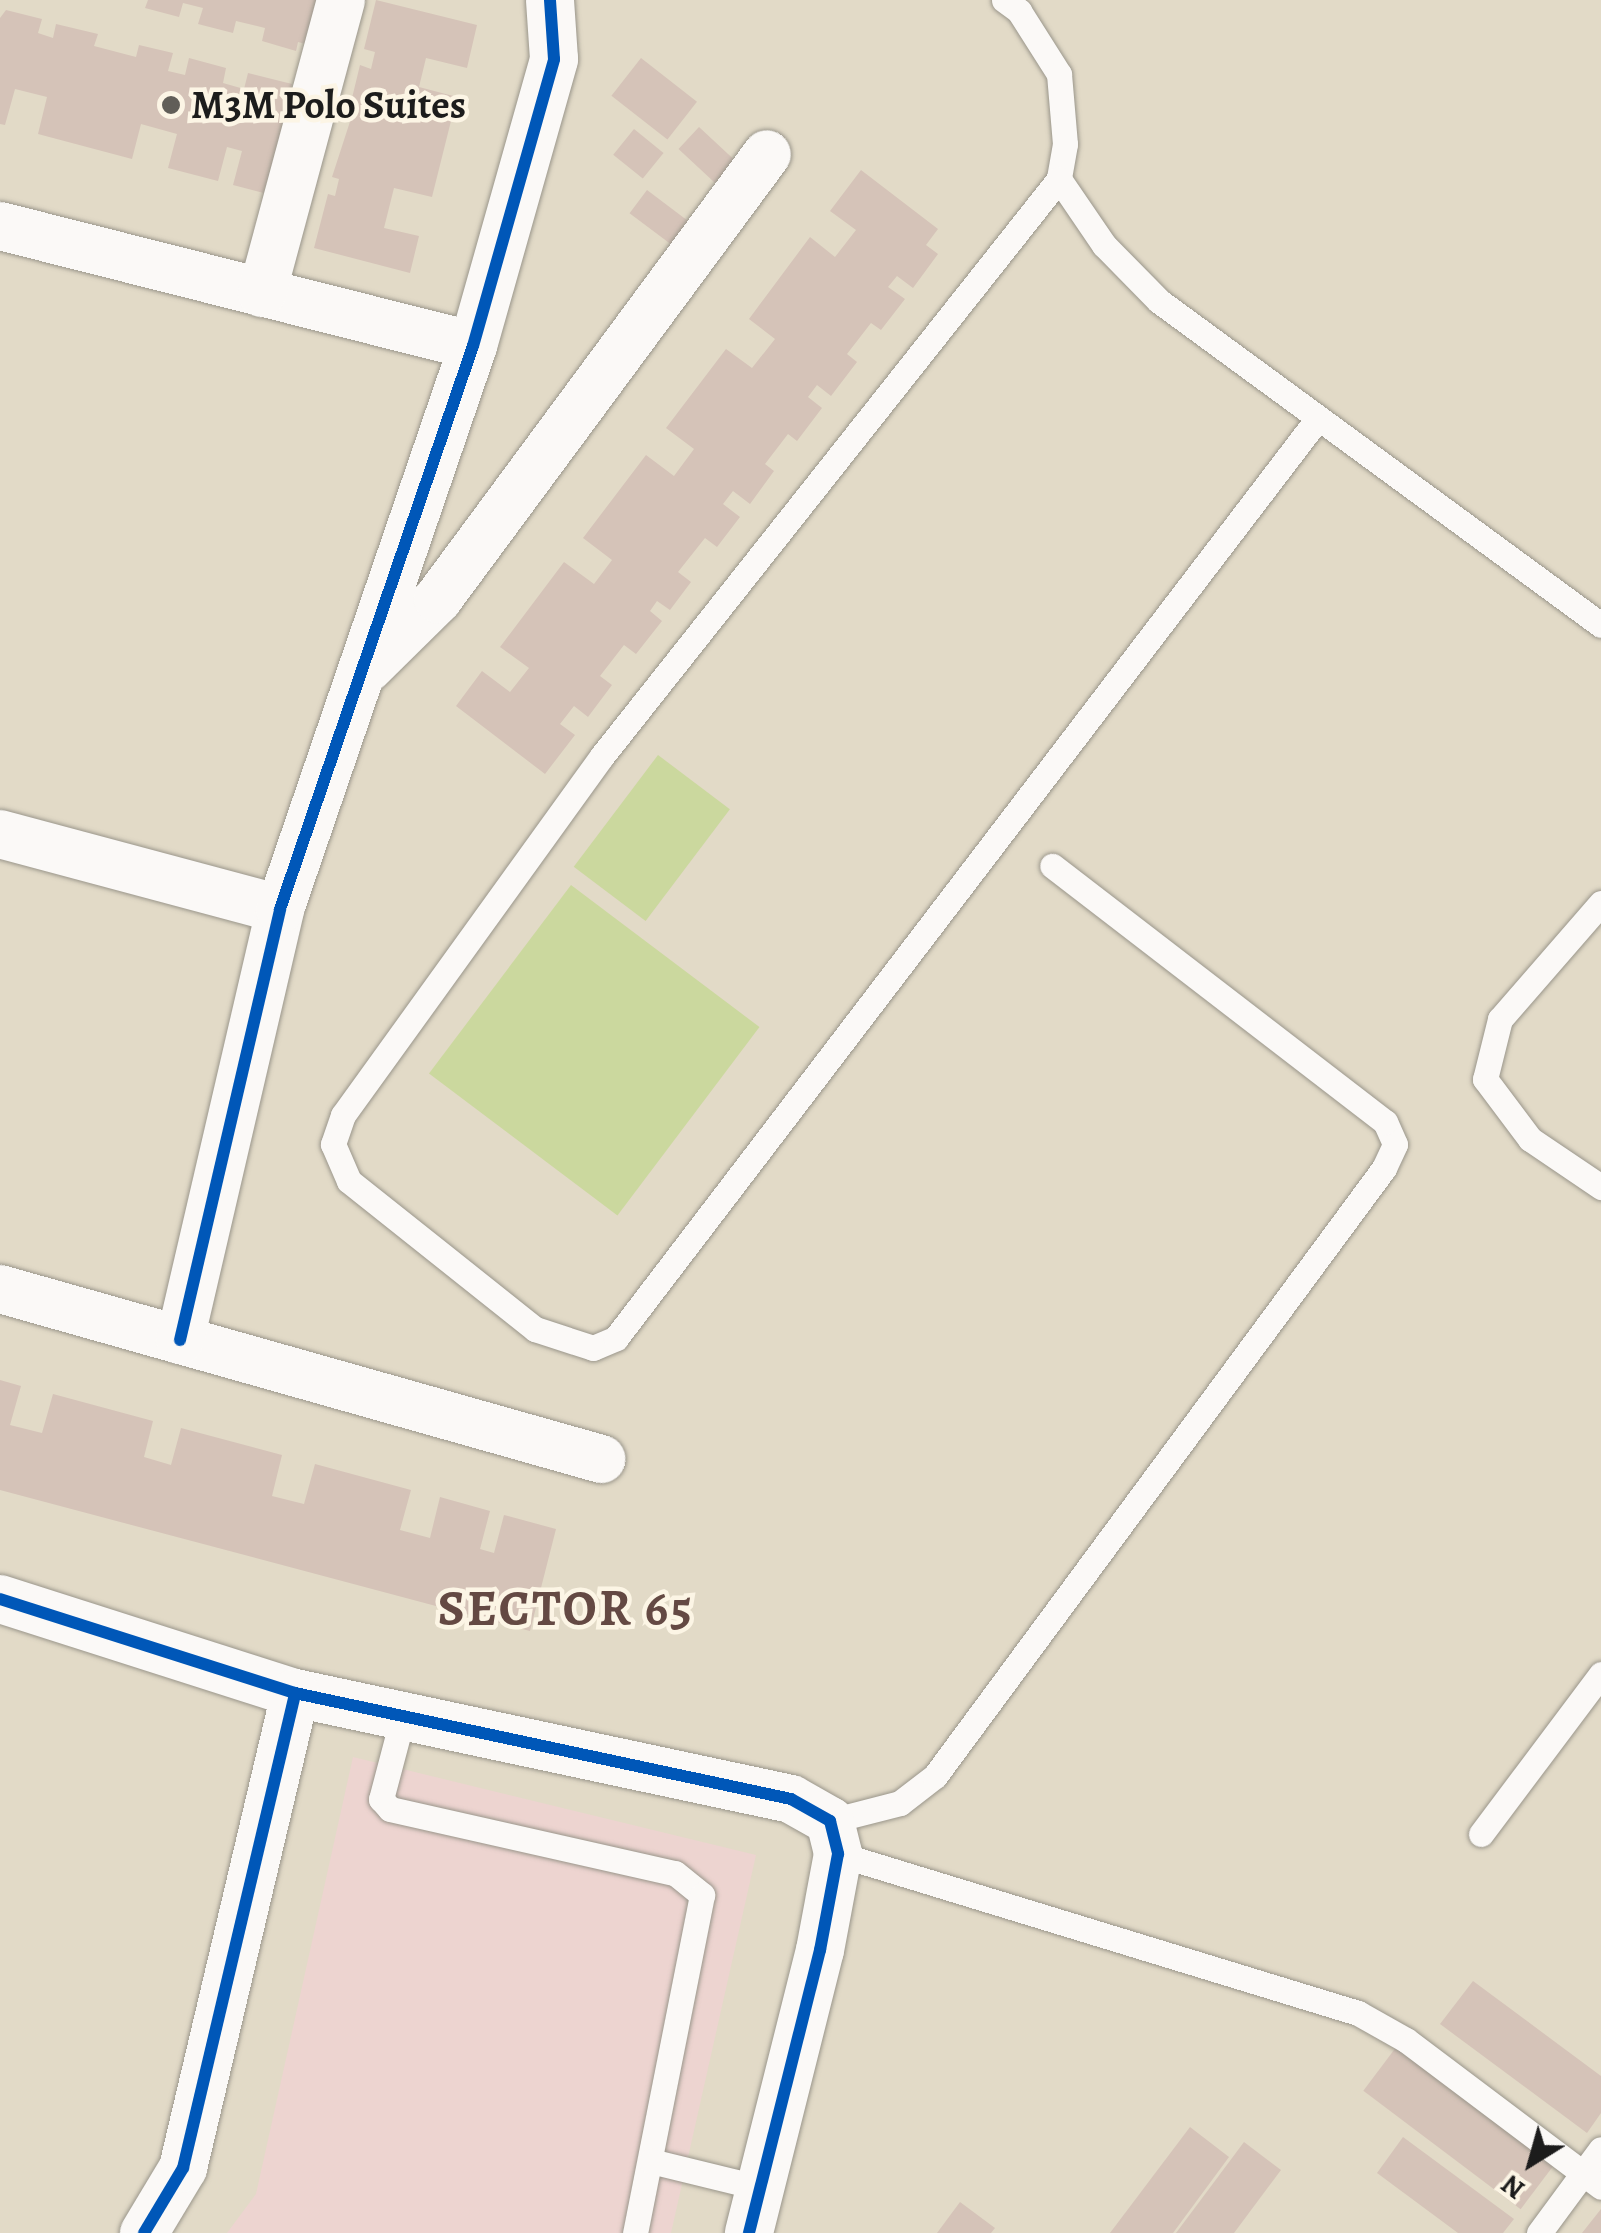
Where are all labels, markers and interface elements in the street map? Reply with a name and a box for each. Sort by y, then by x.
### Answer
place label: M3M Polo Suites [191,81,466,129]
marker: M3M Polo Suites [160,94,182,116]
district label: SECTOR 65 [438,1579,694,1639]
north arrow [1481,2113,1581,2213]
text: N [1493,2166,1533,2208]

